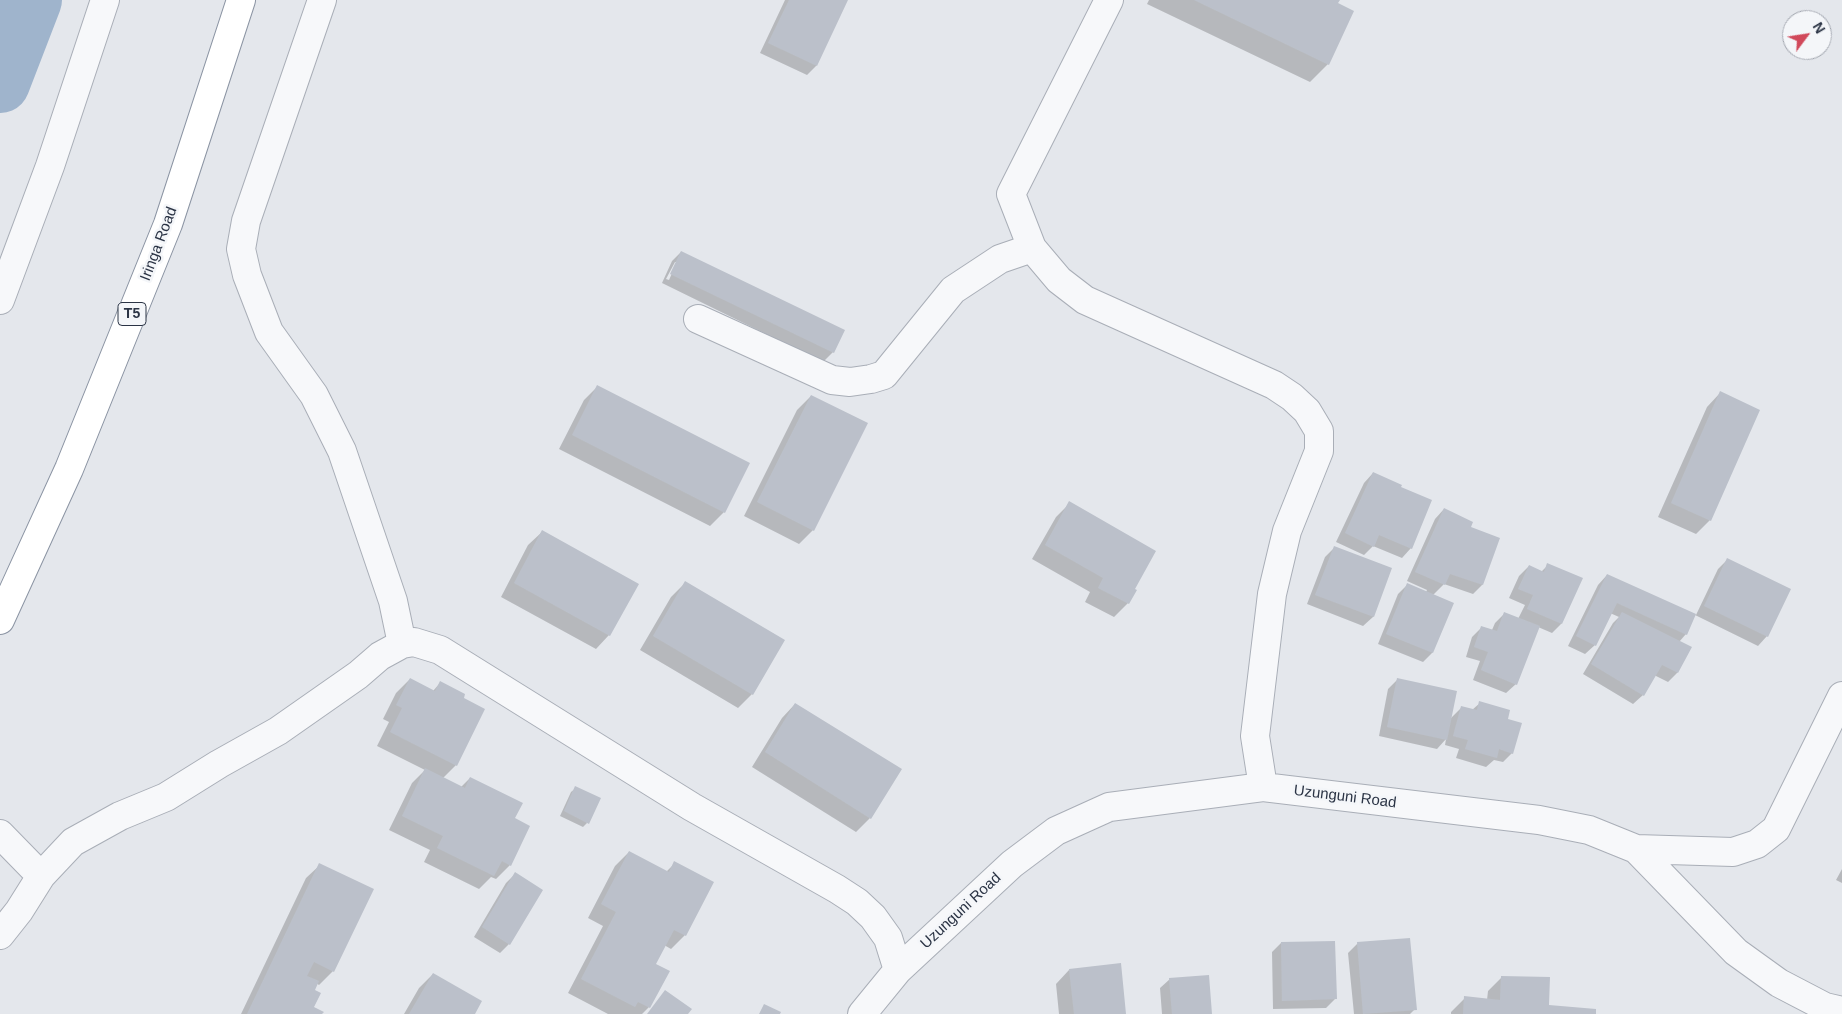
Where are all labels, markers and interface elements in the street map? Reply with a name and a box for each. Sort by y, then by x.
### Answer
north arrow [1782,10,1832,60]
text: N [1810,19,1828,36]
street label: Iringa Road [137,205,181,283]
road number: T5 [118,302,146,326]
street label: Uzunguni Road [1293,782,1397,812]
street label: Uzunguni Road [917,869,1005,953]

